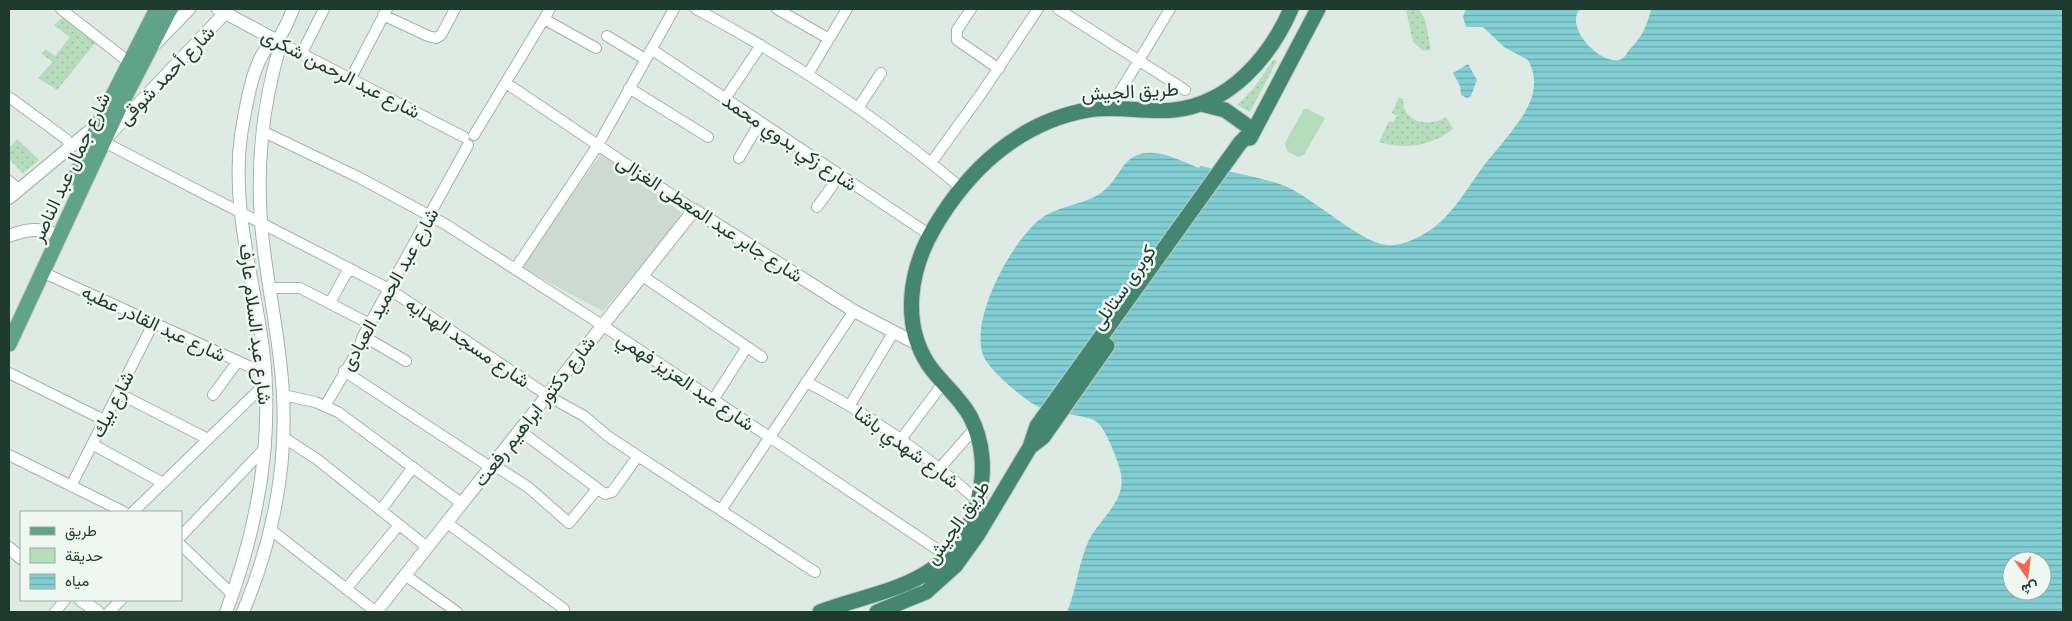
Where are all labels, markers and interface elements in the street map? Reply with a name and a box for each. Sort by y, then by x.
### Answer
street label: شارع أحمد شوقى [113,20,220,130]
street label: شارع عبد الرحمن شكرى [257,22,425,124]
street label: طريق الجيش [1081,76,1179,106]
street label: شارع جمال عبد الناصر [24,88,116,247]
street label: شارع زكي بدوي محمد [716,88,862,199]
street label: شارع جابر عبد المعطى الغزالى [612,149,808,288]
street label: شارع عبد الحميد العبادى [334,203,445,375]
street label: كوبرى ستانلى [1085,240,1161,334]
street label: شارع عبد السلام عارف [233,242,278,406]
street label: شارع عبد القادر عطيه [78,279,230,368]
street label: شارع مسجد الهدايه [401,291,535,393]
street label: شارع عبد العزيز فهمي [611,326,759,439]
street label: شارع دكتور ابراهيم رفعت [468,331,601,492]
street label: شارع بيك [85,366,140,442]
street label: شارع شهدي باشا [847,401,965,497]
street label: طريق الجيش [919,475,995,569]
legend [20,511,182,601]
text: طريق [65,521,97,541]
text: حديقة [65,546,103,565]
north arrow [2002,551,2052,601]
text: مياه [65,571,89,590]
text: ش [2020,578,2040,599]

